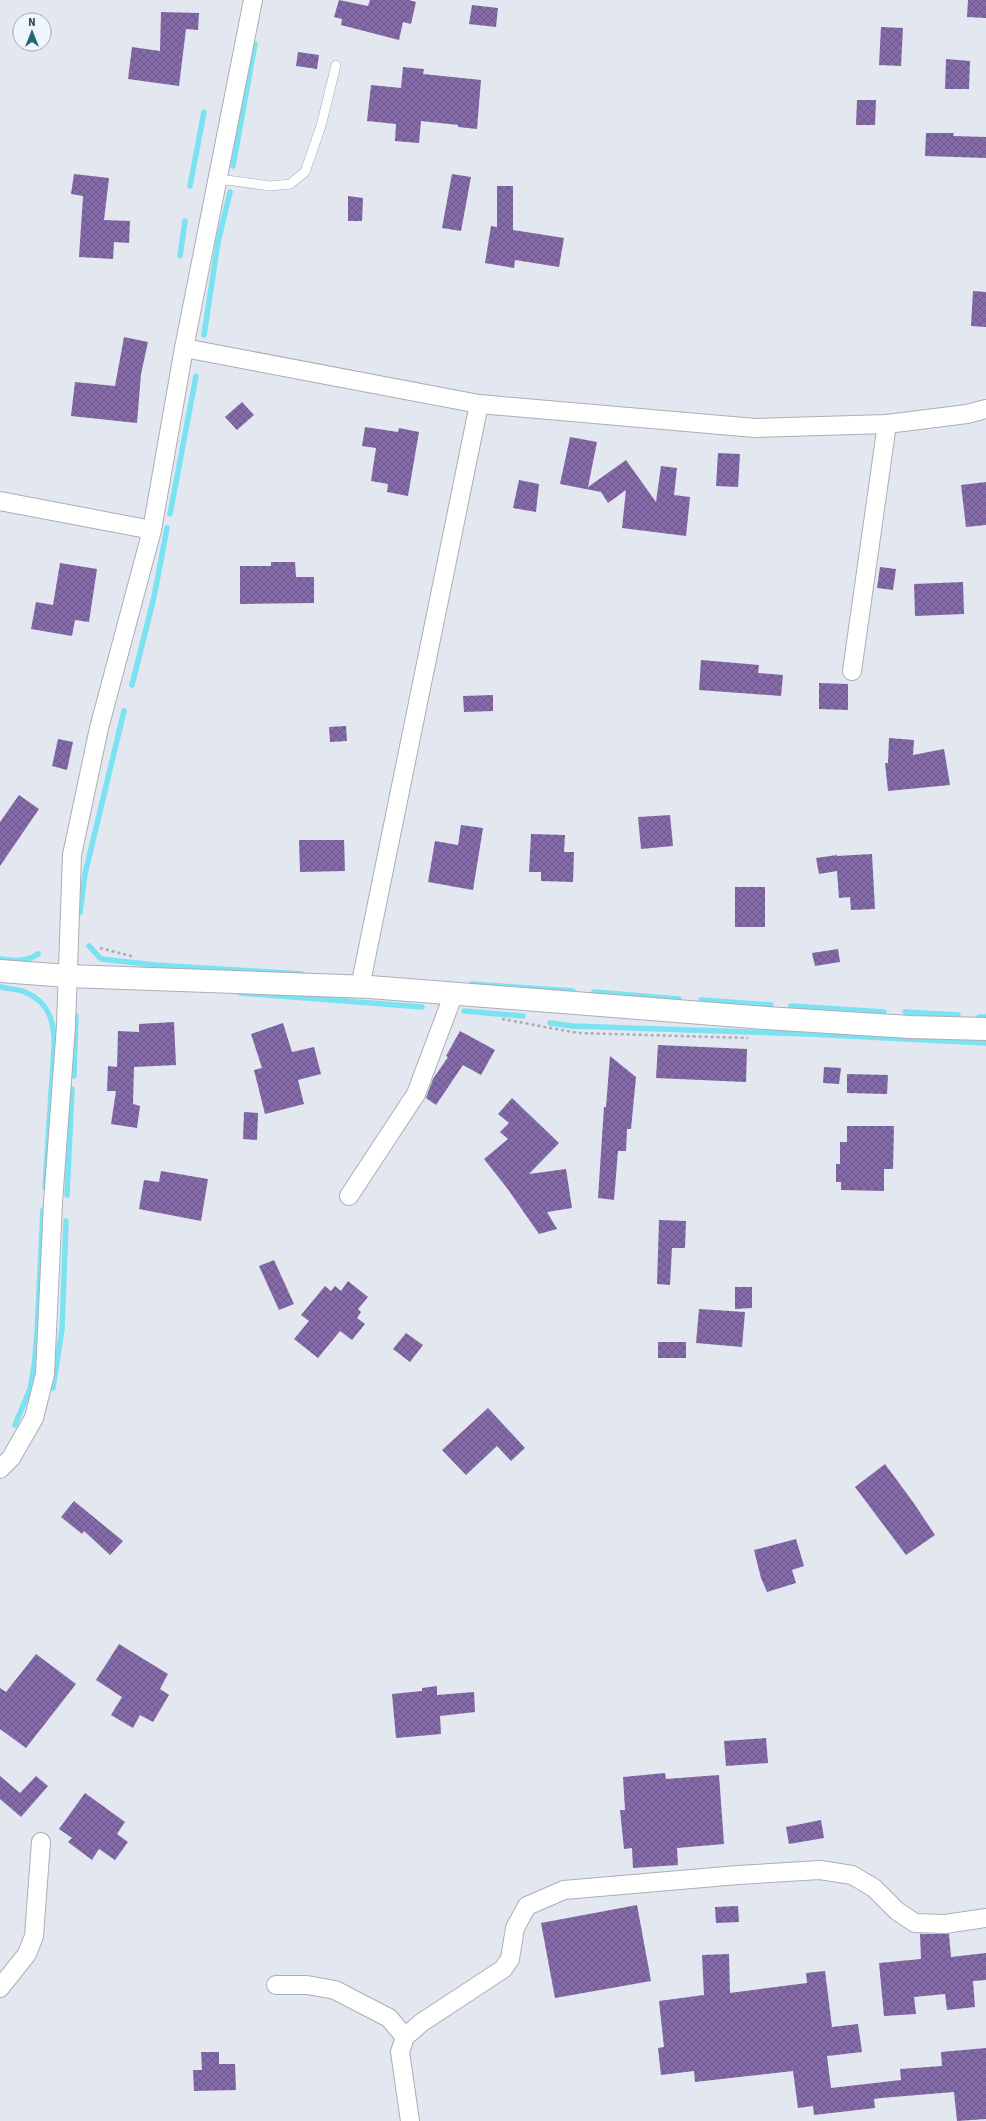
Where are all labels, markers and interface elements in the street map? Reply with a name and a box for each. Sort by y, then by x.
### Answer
north arrow [12,12,52,52]
text: N [28,15,36,30]

